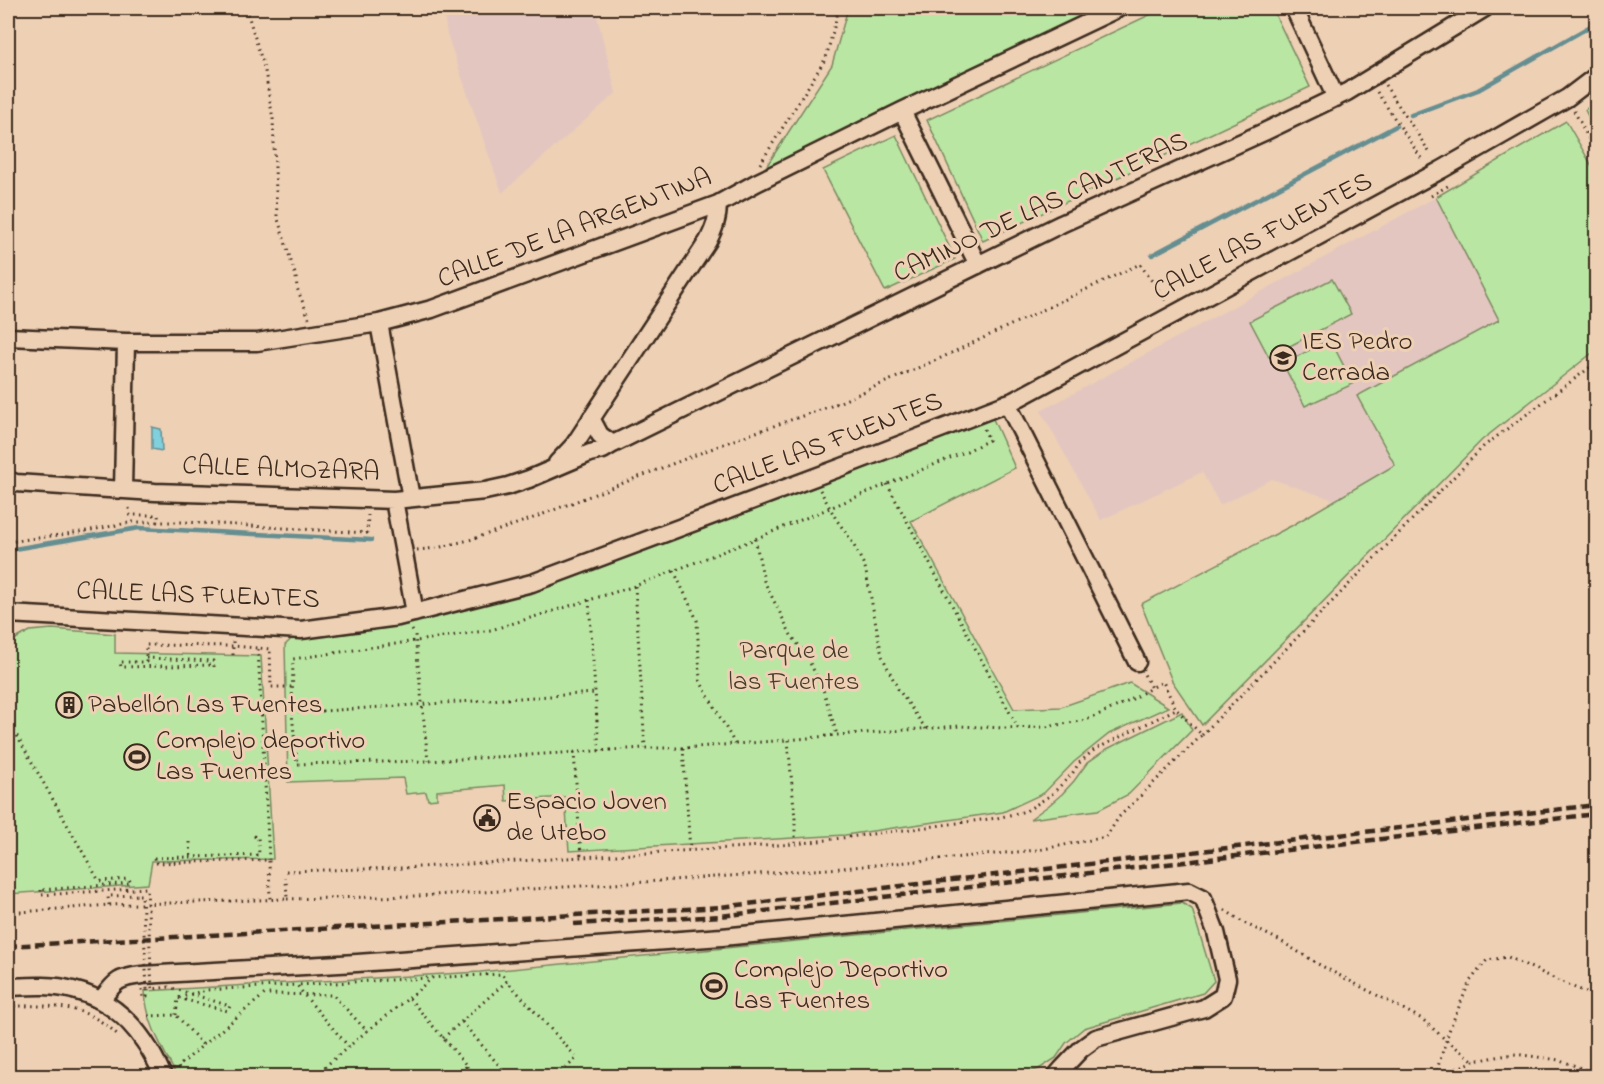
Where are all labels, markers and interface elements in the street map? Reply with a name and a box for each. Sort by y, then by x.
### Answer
street label: CAMINO DE LAS CANTERAS [887,123,1195,293]
street label: CALLE DE LA ARGENTINA [432,159,718,299]
street label: CALLE LAS FUENTES [1146,163,1380,311]
place label: IES Pedro Cerrada [1302,323,1412,393]
school or university icon: IES Pedro Cerrada [1268,343,1298,373]
street label: CALLE LAS FUENTES [707,382,949,506]
street label: CALLE ALMOZARA [182,447,380,493]
street label: CALLE LAS FUENTES [76,572,320,620]
park label: Parque de las Fuentes [729,632,859,702]
place label: Pabellón Las Fuentes [88,686,322,725]
building icon: Pabellón Las Fuentes [54,690,84,720]
place label: Complejo deportivo Las Fuentes [156,722,365,792]
sports icon: Complejo deportivo Las Fuentes [122,742,152,772]
place label: Espacio Joven de Utebo [506,783,667,853]
public building icon: Espacio Joven de Utebo [472,803,502,833]
place label: Complejo Deportivo Las Fuentes [734,951,948,1021]
sports icon: Complejo Deportivo Las Fuentes [699,971,729,1001]

